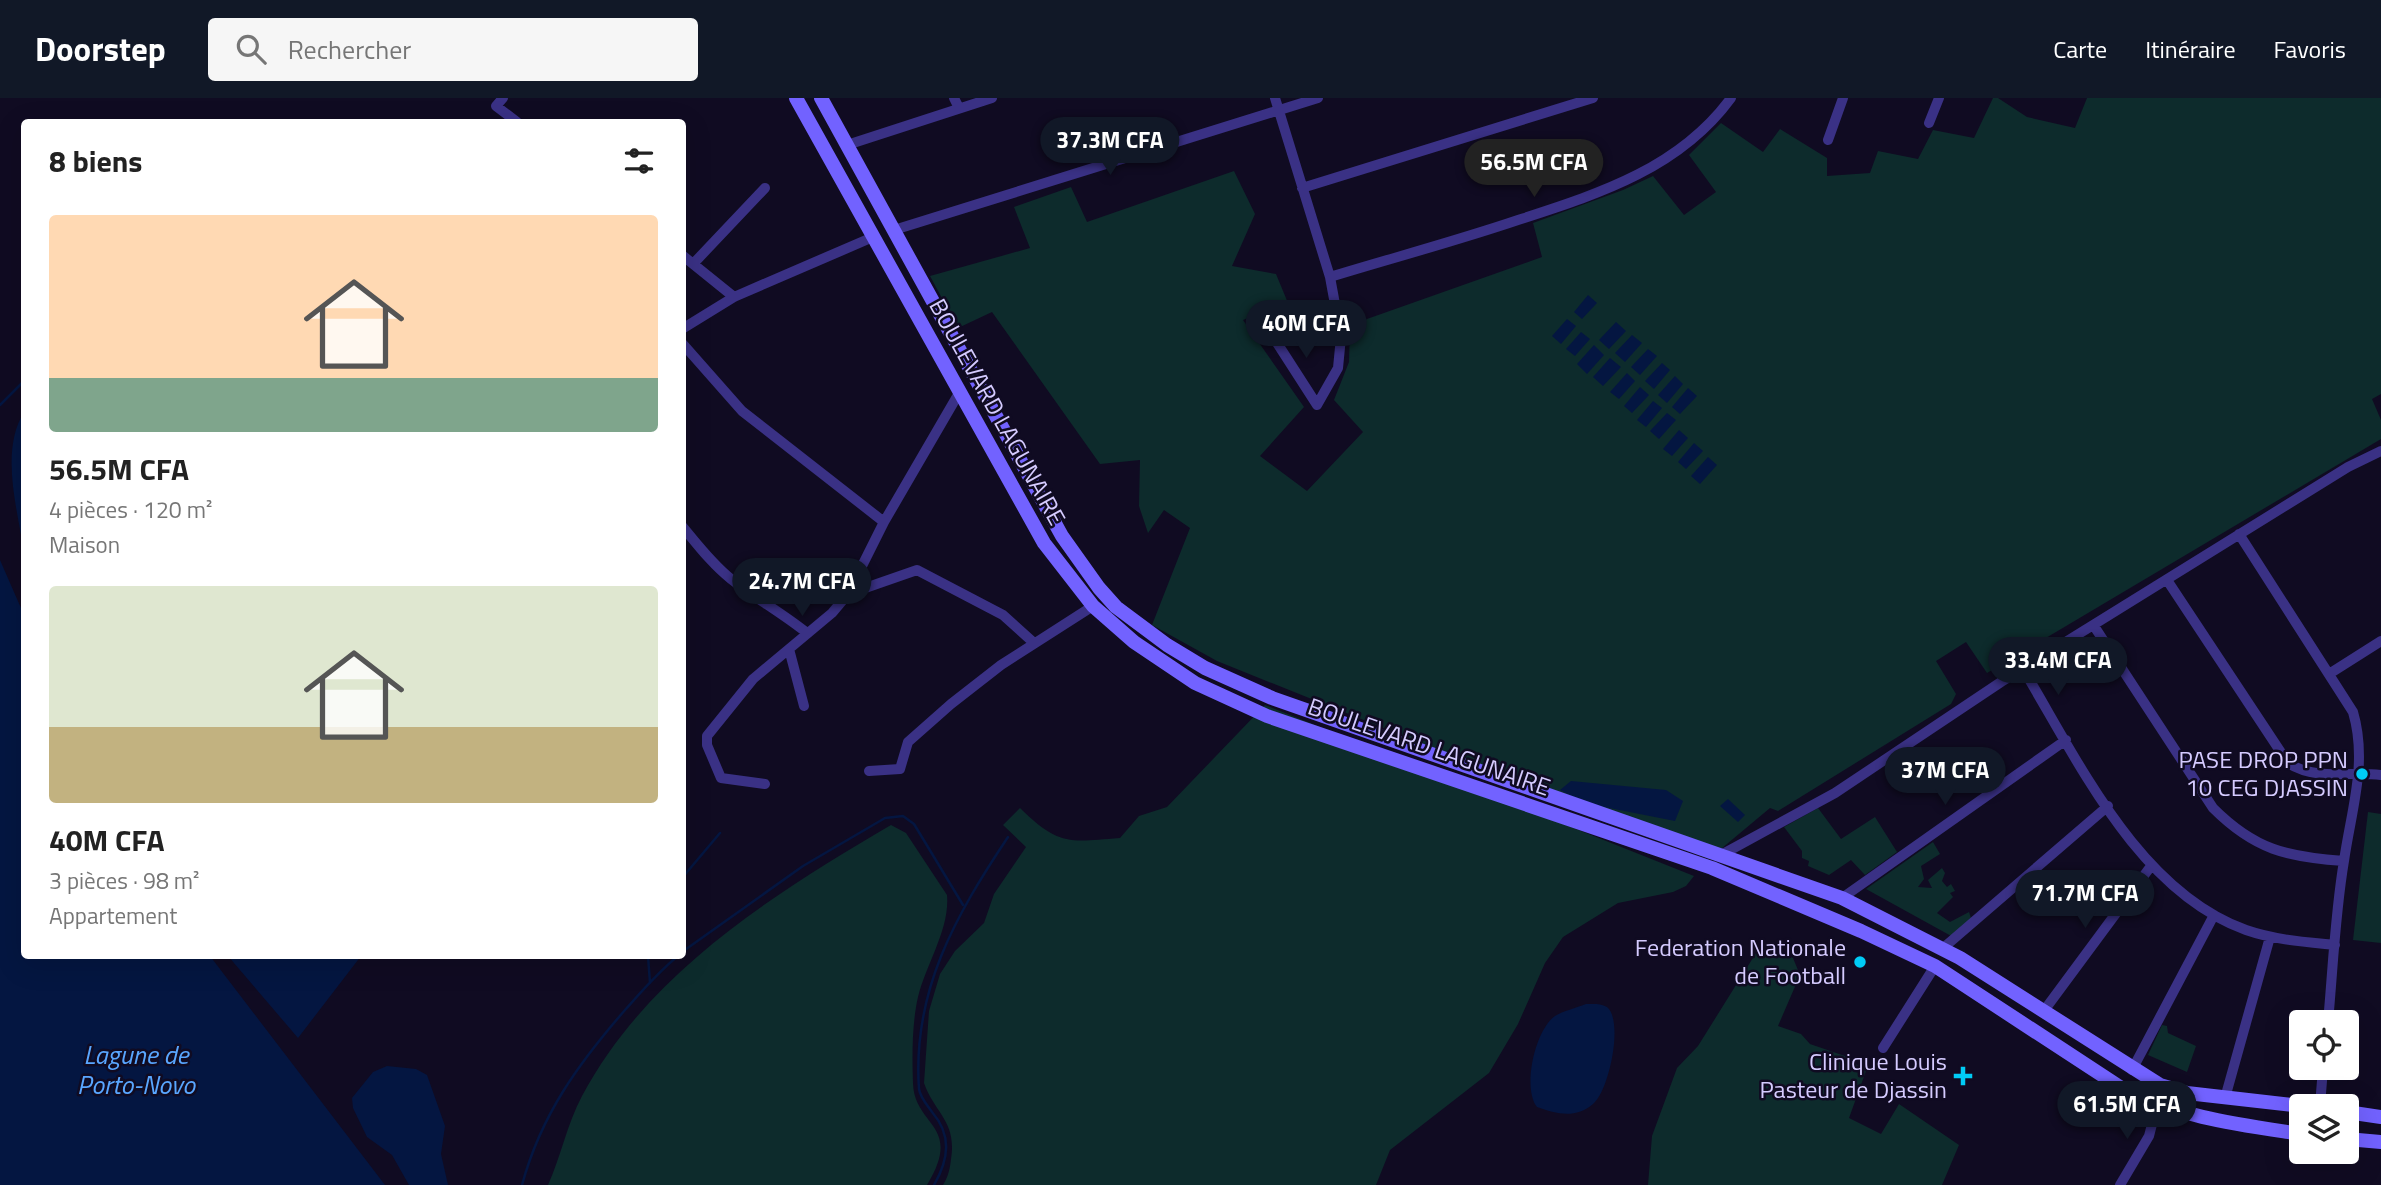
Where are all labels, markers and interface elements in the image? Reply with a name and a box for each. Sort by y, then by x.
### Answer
search box [208,18,698,81]
text: Doorstep [35,24,166,74]
icon: search [232,30,270,68]
text: Rechercher [288,30,411,69]
text: Carte [2053,31,2107,67]
text: Itinéraire [2145,31,2236,67]
text: Favoris [2274,31,2346,67]
pin: 37.3M CFA [1030,118,1190,177]
text: 37.3M CFA [1056,122,1164,157]
text: 8 biens [49,138,143,184]
pin: 56.5M CFA [1454,140,1614,199]
icon: filters [620,142,658,180]
text: 56.5M CFA [1480,144,1588,179]
icon: home [291,261,417,387]
street label: BOULEVARD LAGUNAIRE [921,292,1075,531]
pin: 40M CFA [1241,300,1371,360]
text: 40M CFA [1262,305,1350,340]
text: 56.5M CFA [49,446,189,492]
text: 4 pièces · 120 m² [49,492,212,527]
text: Maison [49,527,120,562]
pin: 24.7M CFA [722,559,882,618]
text: 24.7M CFA [748,563,856,598]
icon: home [291,632,417,758]
pin: 33.4M CFA [1978,638,2138,697]
text: 33.4M CFA [2004,642,2112,677]
street label: BOULEVARD LAGUNAIRE [1303,688,1555,804]
place label: PASE DROP PPN 10 CEG DJASSIN [2179,741,2348,805]
pin: 37M CFA [1880,748,2010,807]
text: 37M CFA [1901,752,1989,787]
marker: PASE DROP PPN 10 CEG DJASSIN [2354,766,2370,782]
text: 40M CFA [49,817,165,863]
text: 3 pièces · 98 m² [49,863,200,898]
pin: 71.7M CFA [2005,870,2165,930]
text: 71.7M CFA [2031,875,2139,910]
text: Appartement [49,898,177,933]
place label: Federation Nationale de Football [1635,929,1846,993]
marker: Federation Nationale de Football [1852,954,1868,970]
map controls [2289,1010,2359,1164]
button: locate [2289,1010,2359,1080]
water label: Lagune de Porto-Novo [77,1035,196,1104]
place label: Clinique Louis Pasteur de Djassin [1760,1043,1947,1107]
marker: Clinique Louis Pasteur de Djassin [1953,1066,1973,1086]
pin: 61.5M CFA [2047,1082,2207,1141]
text: 61.5M CFA [2073,1086,2181,1121]
button: layers [2289,1094,2359,1164]

